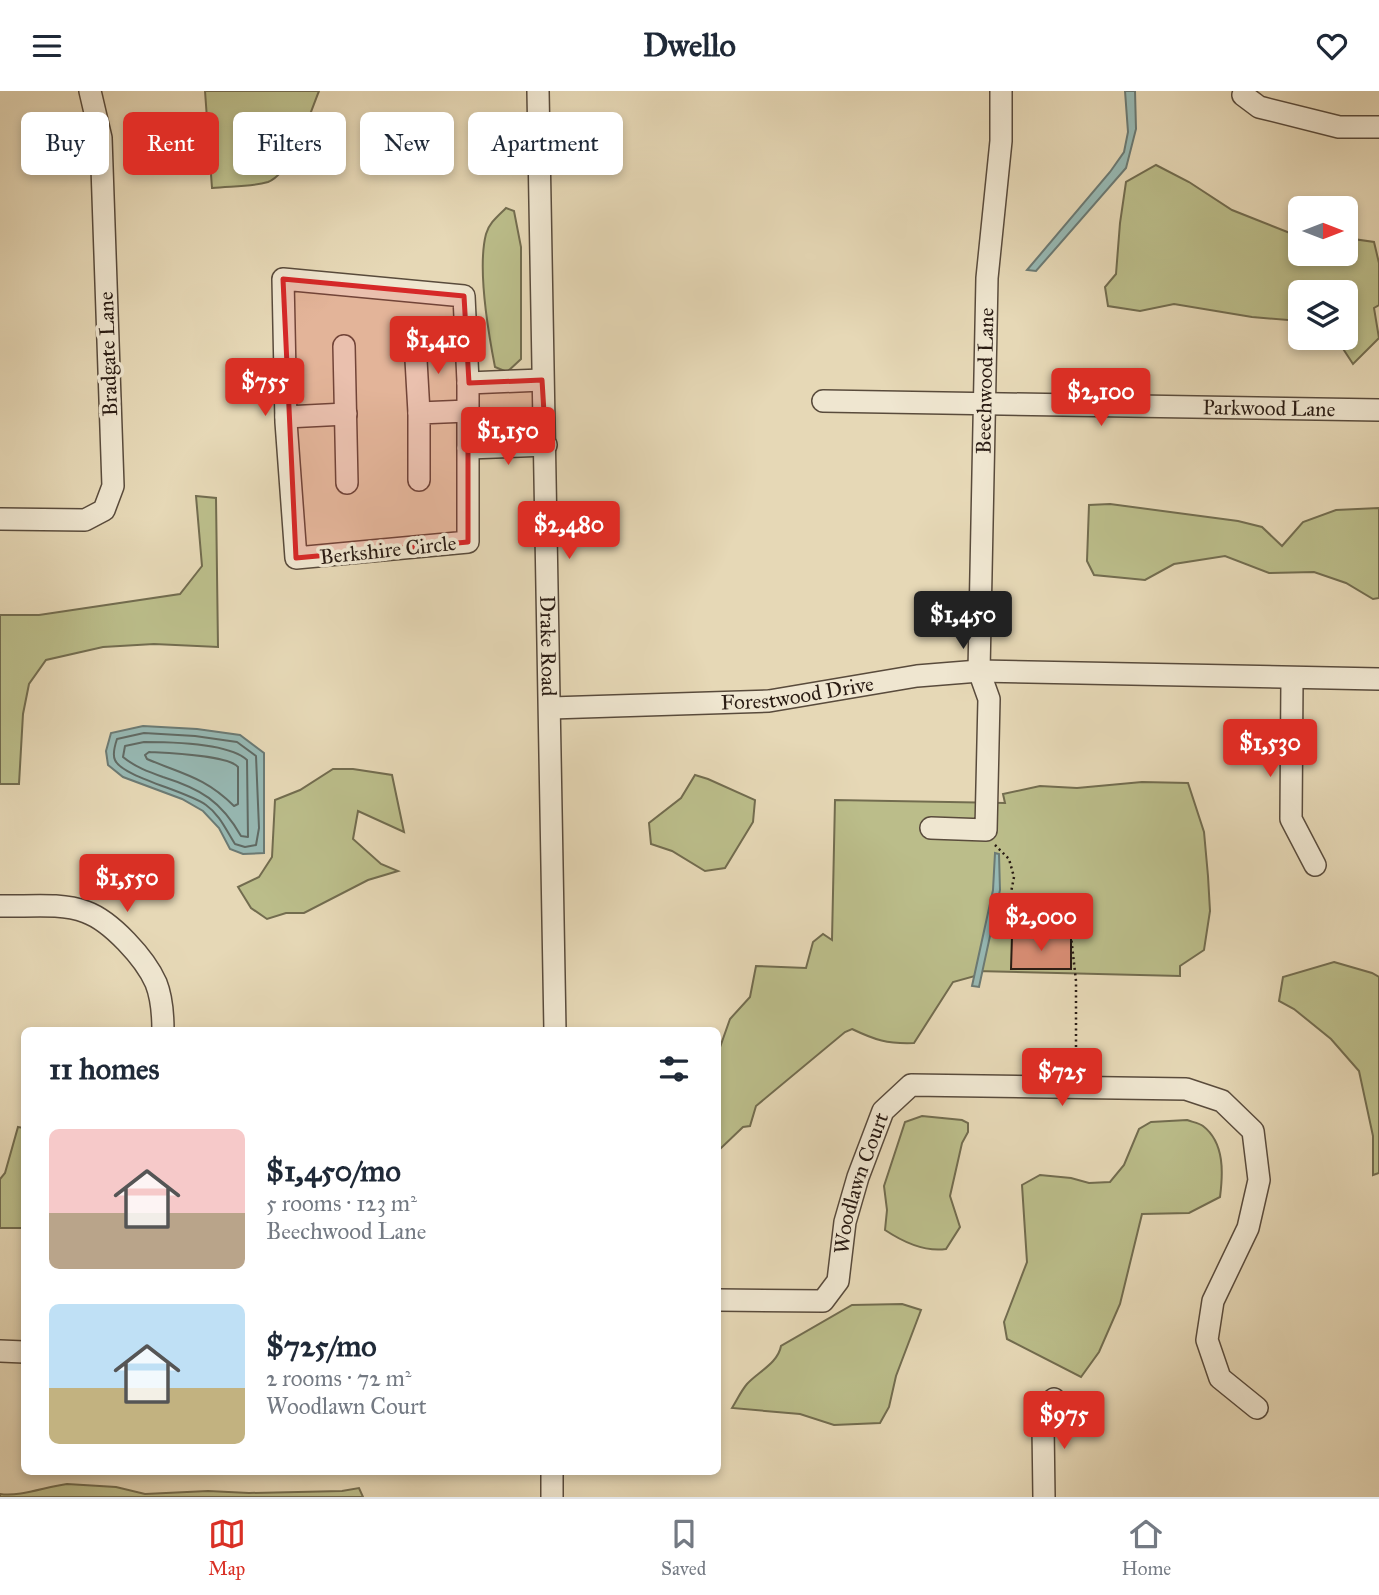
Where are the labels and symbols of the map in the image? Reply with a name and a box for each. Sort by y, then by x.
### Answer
north arrow [1288,196,1358,266]
street label: Bradgate Lane [93,291,123,417]
street label: Beechwood Lane [970,307,999,454]
pin: $1,410 [381,317,495,376]
pin: $755 [224,359,306,418]
pin: $2,100 [1044,369,1158,428]
street label: Parkwood Lane [1202,394,1336,422]
pin: $1,150 [451,407,565,467]
pin: $2,480 [512,501,626,561]
street label: Berkshire Circle [318,530,458,570]
pin: $1,450 [906,591,1020,651]
street label: Drake Road [534,595,562,697]
street label: Forestwood Drive [720,670,876,716]
pin: $1,530 [1213,719,1327,779]
pin: $1,550 [70,855,184,914]
pin: $2,000 [984,893,1098,953]
pin: $725 [1021,1049,1103,1108]
street label: Woodlawn Court [828,1108,894,1255]
pin: $975 [1023,1391,1105,1451]

